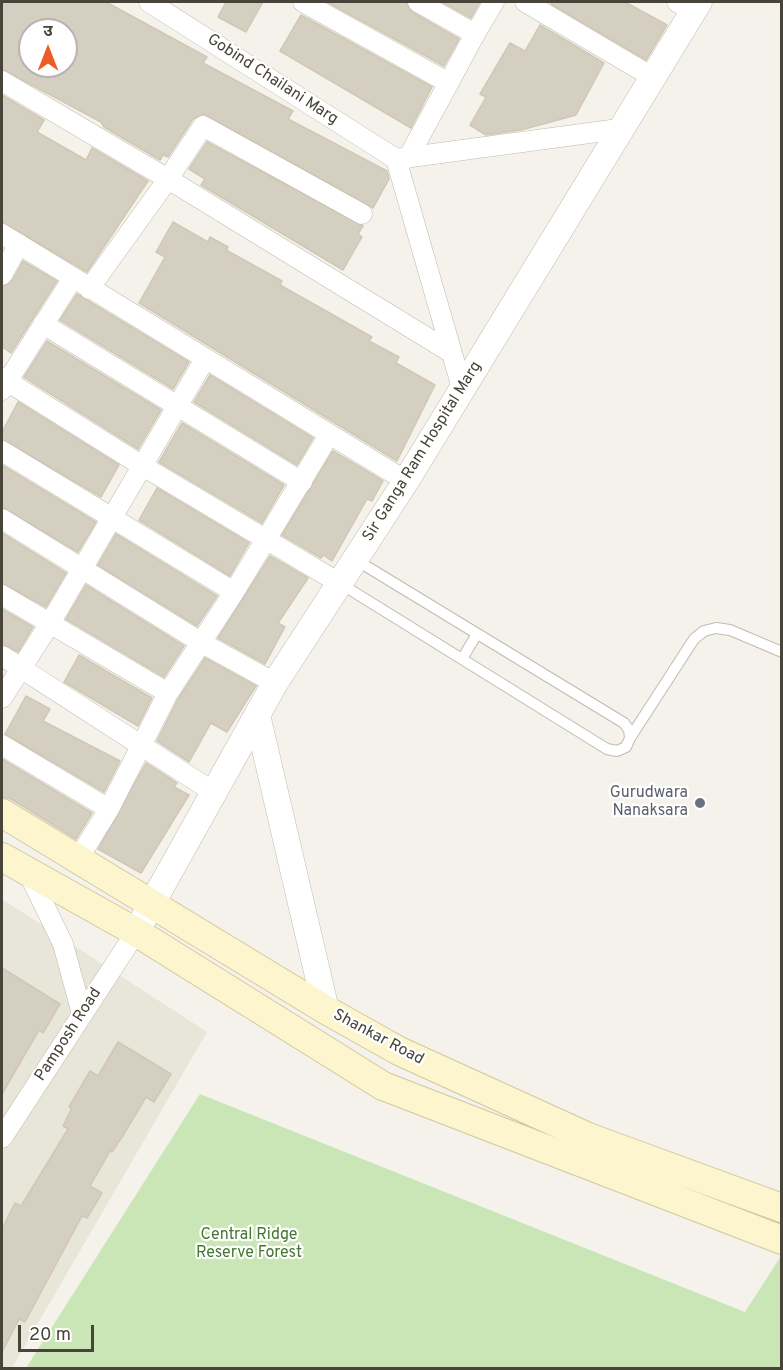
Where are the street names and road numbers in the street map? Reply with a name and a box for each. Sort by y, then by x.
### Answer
street label: Gobind Chailani Marg [203,30,341,130]
street label: Sir Ganga Ram Hospital Marg [360,358,486,546]
street label: Pamposh Road [32,985,106,1085]
street label: Shankar Road [329,1006,427,1070]

